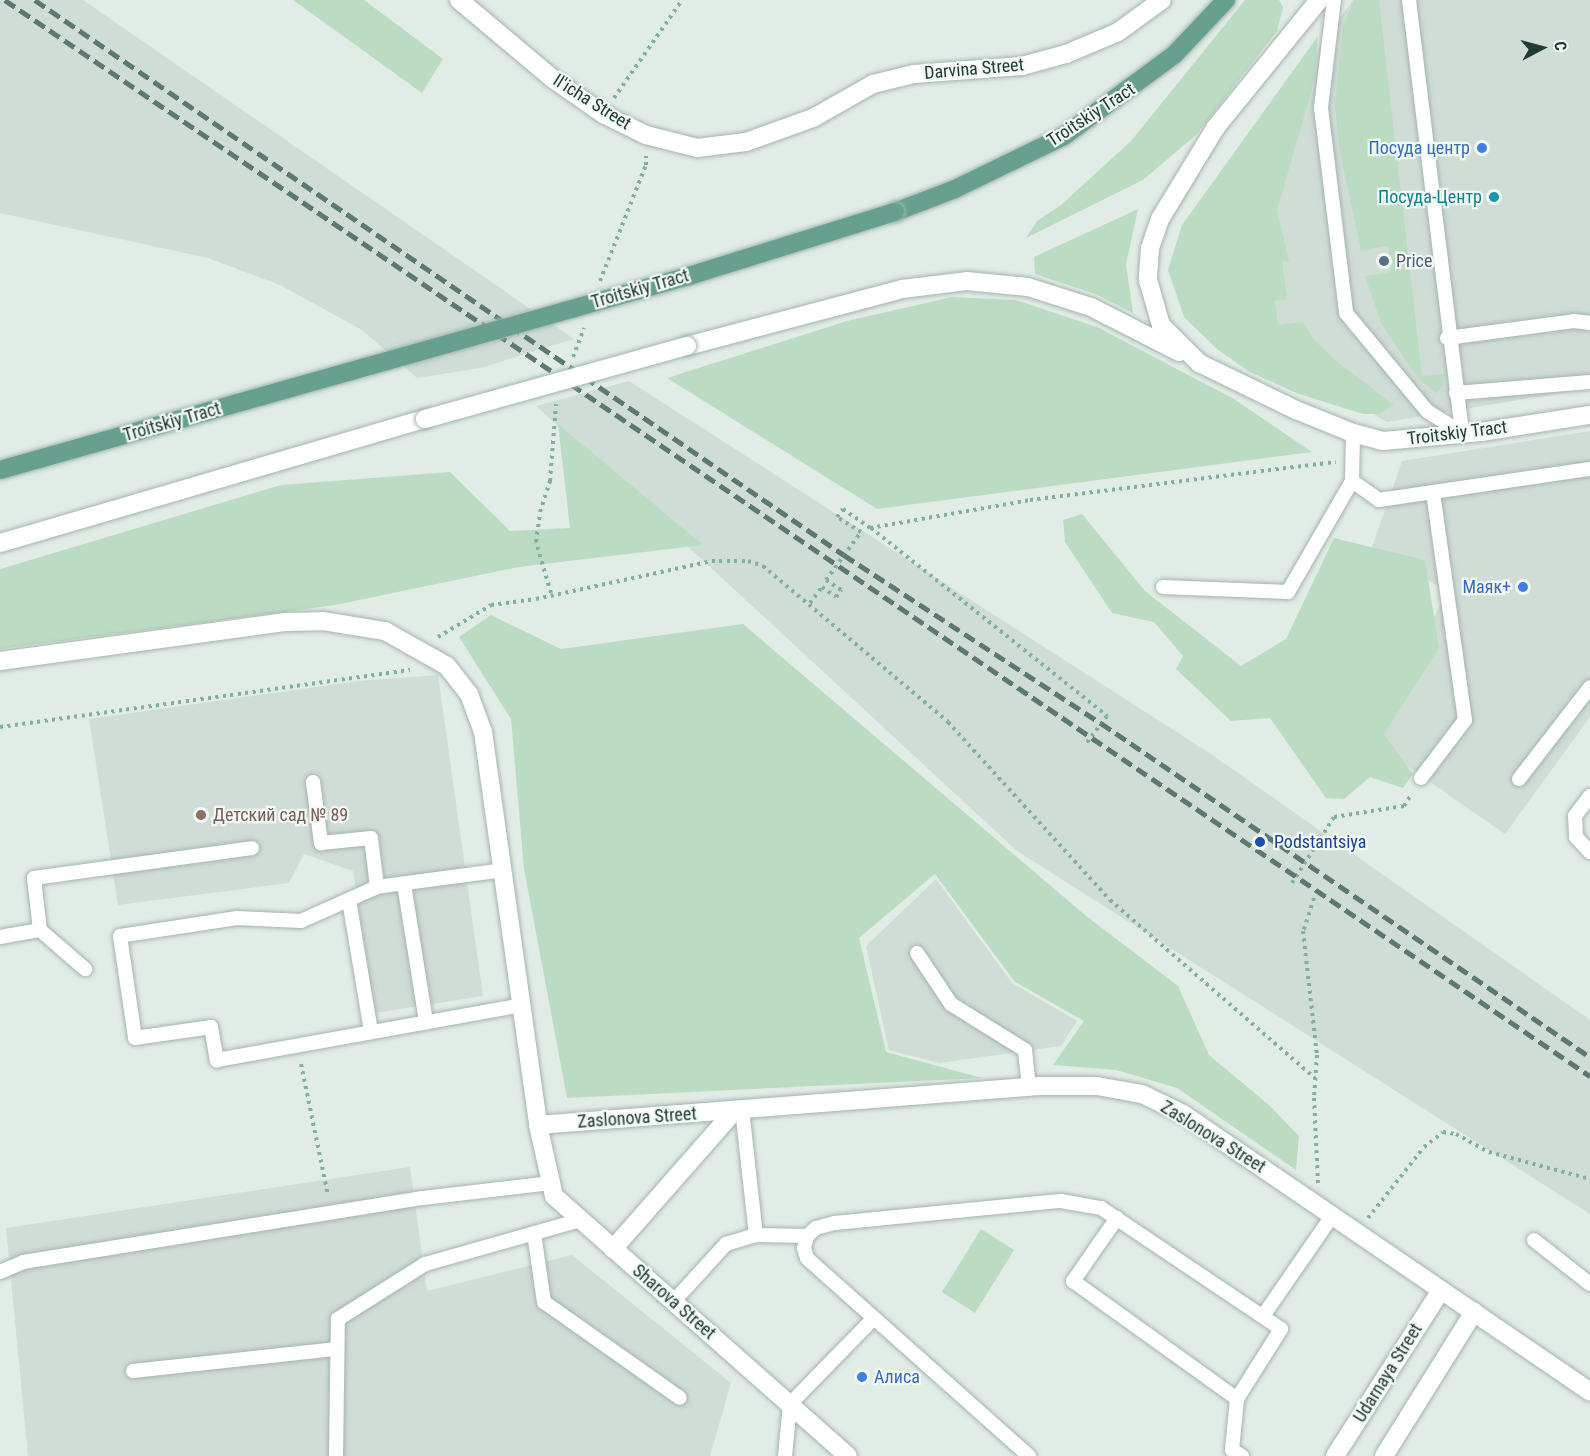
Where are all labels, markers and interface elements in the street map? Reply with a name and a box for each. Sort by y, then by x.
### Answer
north arrow [1512,18,1572,78]
text: С [1550,41,1570,52]
street label: Darvina Street [923,54,1025,84]
street label: Il'icha Street [549,70,635,134]
street label: Troitskiy Tract [1043,79,1139,151]
place label: Посуда центр [1369,137,1470,159]
marker: Посуда центр [1475,141,1489,155]
place label: Посуда-Центр [1378,186,1482,208]
marker: Посуда-Центр [1487,190,1501,204]
place label: Price [1396,250,1432,272]
marker: Price [1377,254,1391,268]
street label: Troitskiy Tract [589,265,691,313]
street label: Troitskiy Tract [121,398,223,446]
street label: Troitskiy Tract [1406,416,1508,450]
place label: Маяк+ [1463,576,1511,598]
marker: Маяк+ [1516,580,1530,594]
place label: Детский сад № 89 [213,804,348,826]
marker: Детский сад № 89 [194,808,208,822]
place label: Podstantsiya [1274,831,1366,853]
marker: Podstantsiya [1251,833,1269,851]
street label: Zaslonova Street [1157,1096,1269,1178]
street label: Zaslonova Street [577,1103,697,1133]
street label: Sharova Street [628,1260,720,1344]
street label: Udarnaya Street [1349,1320,1427,1426]
place label: Алиса [874,1366,920,1388]
marker: Алиса [855,1370,869,1384]

